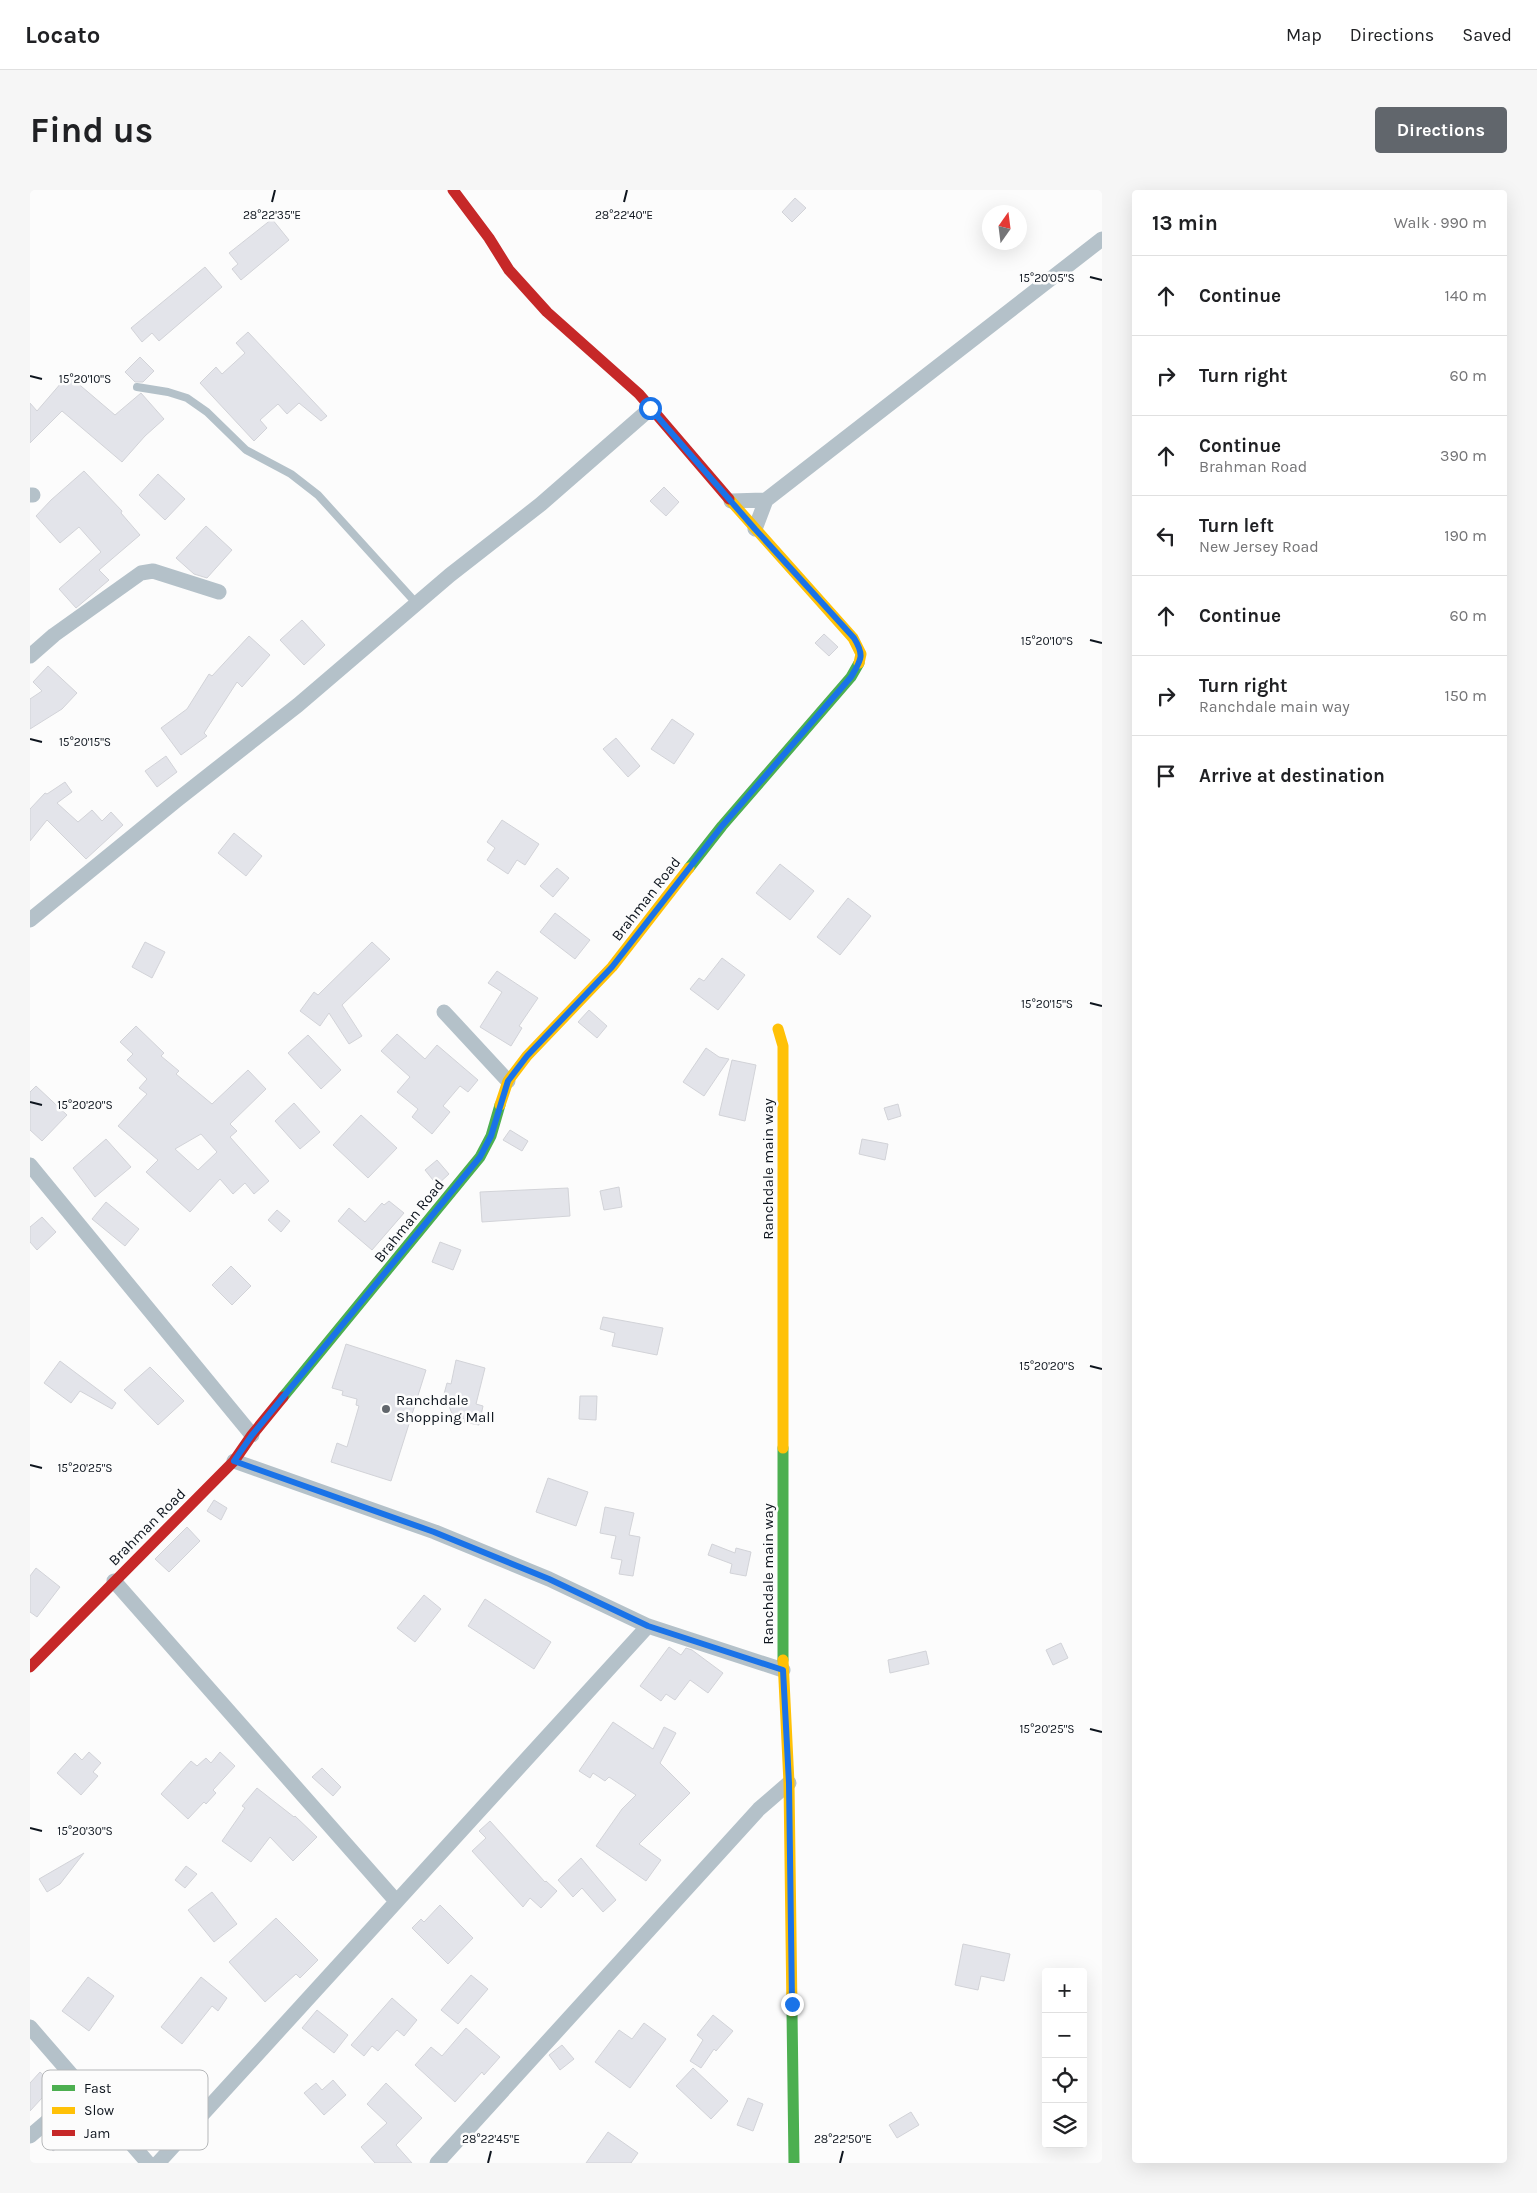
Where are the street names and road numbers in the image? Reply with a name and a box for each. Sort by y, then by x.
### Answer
street label: Brahman Road [608,853,684,945]
street label: Ranchdale main way [759,1098,777,1240]
street label: Brahman Road [370,1176,448,1266]
street label: Brahman Road [105,1485,189,1569]
street label: Ranchdale main way [759,1503,777,1645]

